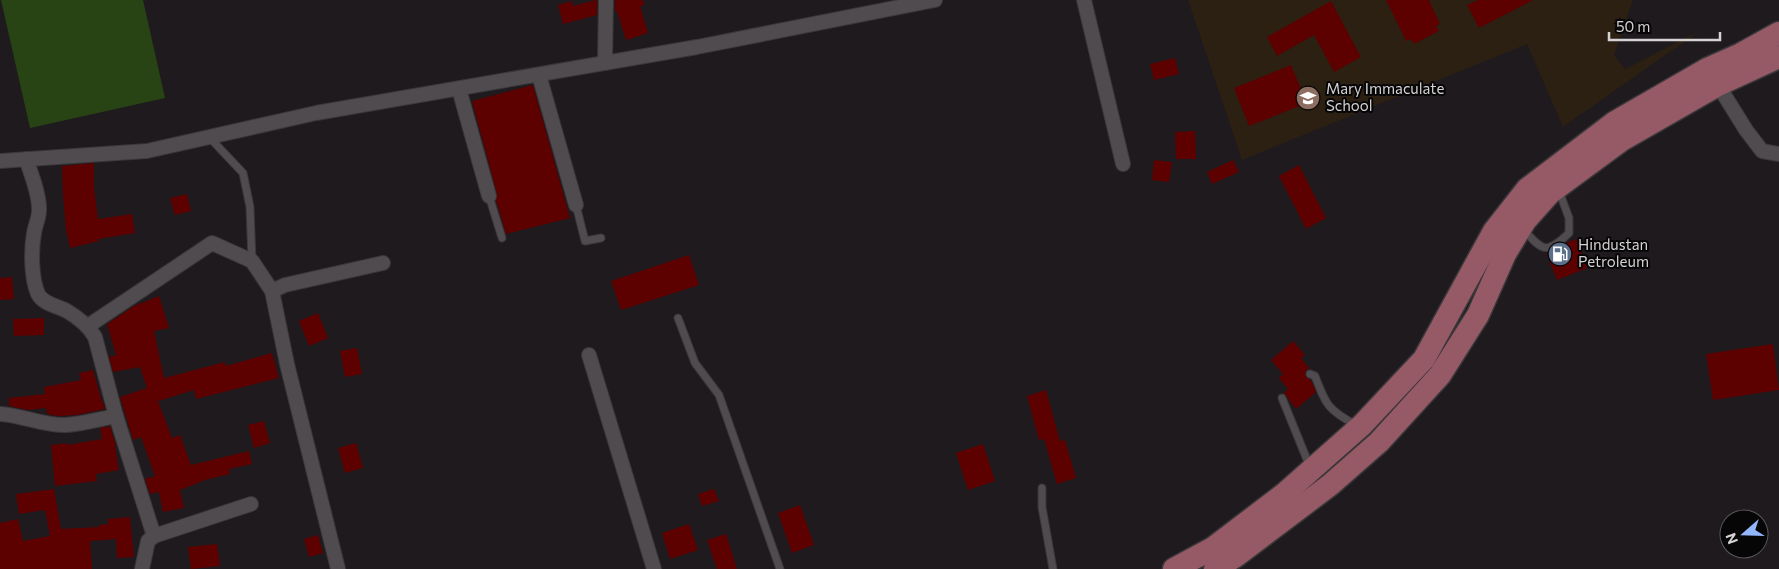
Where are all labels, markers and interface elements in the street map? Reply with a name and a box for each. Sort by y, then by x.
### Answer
scale bar [1609,10,1720,42]
text: 50 m [1616,17,1650,35]
place label: Mary Immaculate School [1326,79,1444,114]
school or university icon: Mary Immaculate School [1295,85,1321,111]
place label: Hindustan Petroleum [1578,235,1649,270]
fuel station icon: Hindustan Petroleum [1547,241,1573,267]
north arrow [1719,509,1769,559]
text: N [1722,531,1741,546]

